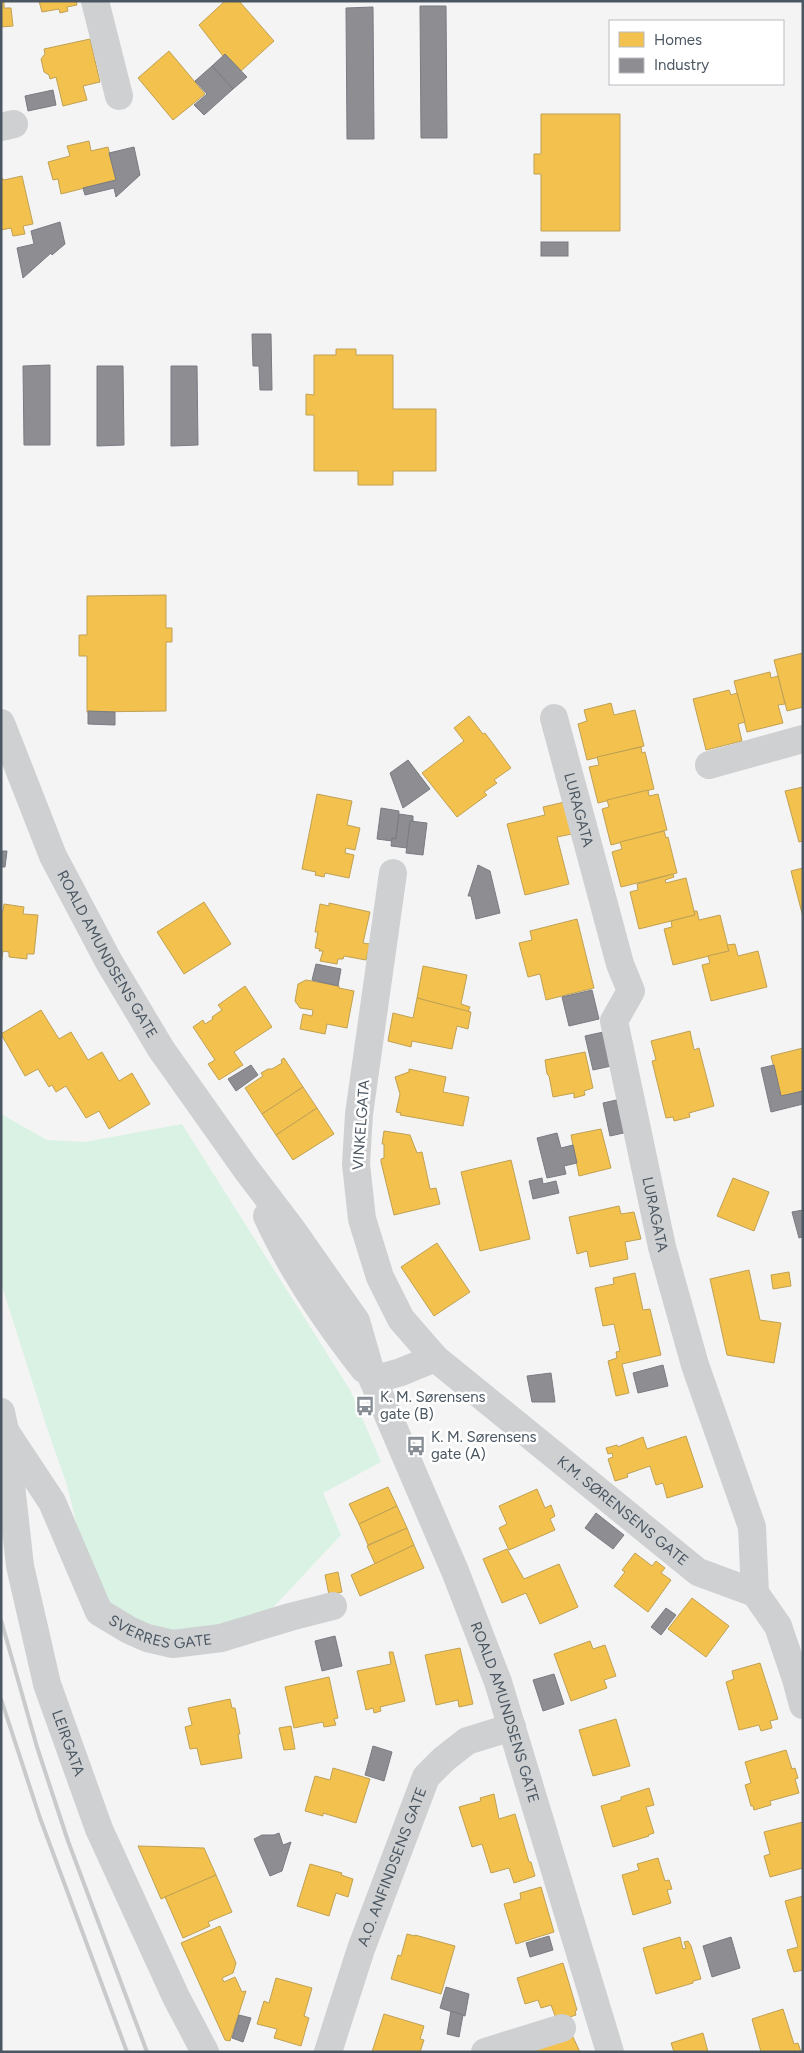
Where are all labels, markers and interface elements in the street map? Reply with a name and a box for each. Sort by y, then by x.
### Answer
legend [609,20,784,85]
text: Homes [654,31,702,49]
text: Industry [654,56,709,74]
street label: LURAGATA [560,771,597,849]
street label: ROALD AMUNDSENS GATE [53,867,161,1041]
street label: VINKELGATA [349,1079,373,1171]
street label: LURAGATA [638,1175,672,1254]
place label: K. M. Sørensens gate (B) [380,1388,486,1423]
bus stop icon: K. M. Sørensens gate (B) [354,1395,376,1417]
place label: K. M. Sørensens gate (A) [431,1428,537,1463]
bus stop icon: K. M. Sørensens gate (A) [405,1435,427,1457]
street label: K.M. SØRENSENS GATE [554,1452,692,1569]
street label: SVERRES GATE [106,1611,213,1653]
street label: ROALD AMUNDSENS GATE [467,1619,543,1805]
street label: LEIRGATA [48,1708,88,1778]
street label: A.O. ANFINDSENS GATE [354,1785,430,1949]

